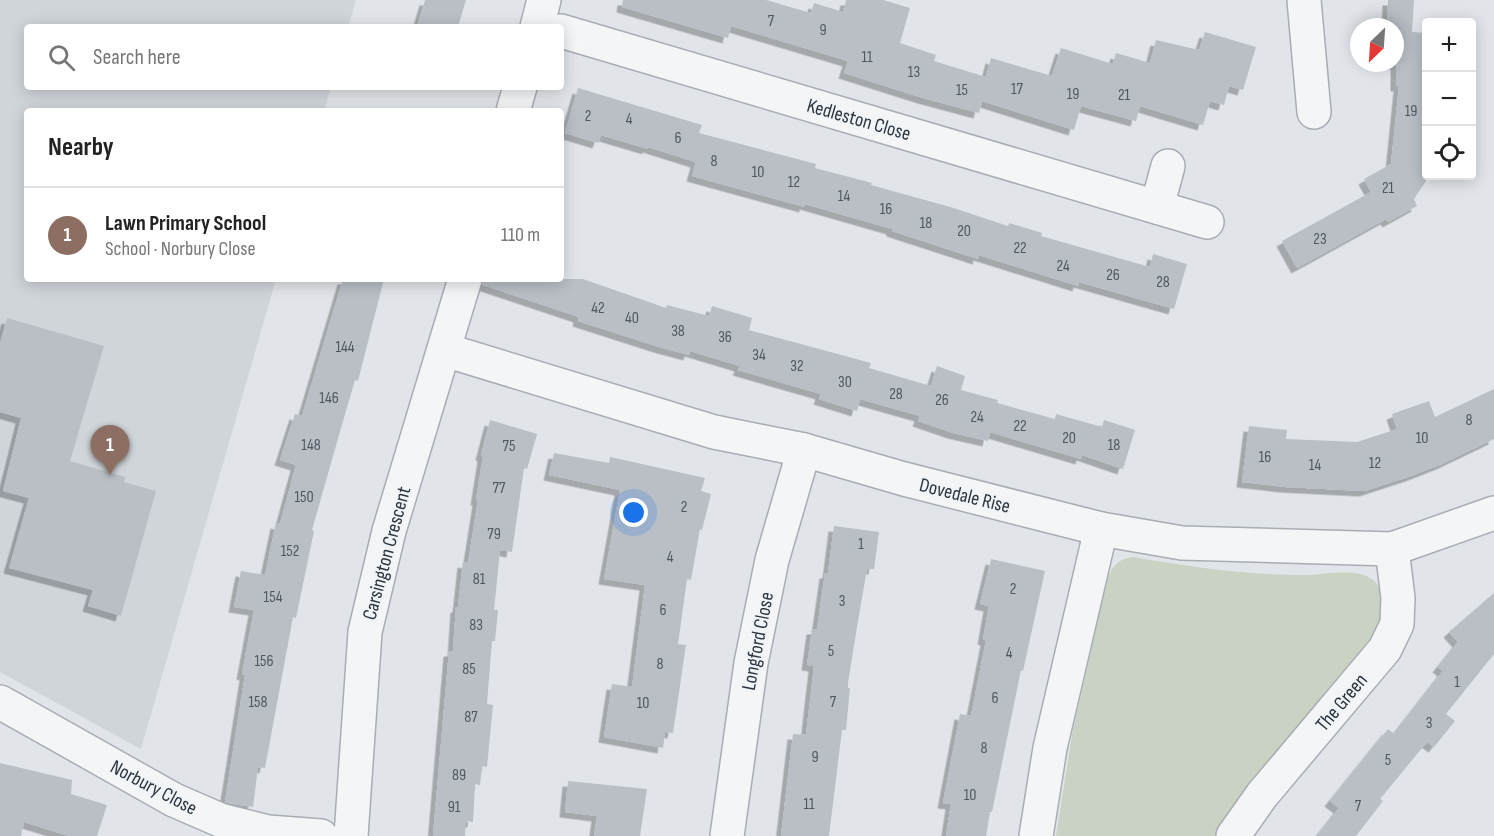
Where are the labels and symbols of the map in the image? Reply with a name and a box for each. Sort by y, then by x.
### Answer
house number: 7 [768,12,775,31]
north arrow [1350,18,1404,72]
house number: 9 [819,21,827,40]
house number: 11 [861,48,873,67]
house number: 13 [908,63,920,82]
house number: 17 [1011,80,1024,99]
house number: 15 [956,81,968,100]
house number: 19 [1067,85,1079,104]
house number: 21 [1118,86,1131,105]
street label: Kedleston Close [804,94,913,146]
house number: 19 [1405,102,1417,121]
house number: 2 [585,107,591,126]
house number: 4 [626,110,633,129]
house number: 6 [674,129,682,148]
house number: 8 [710,152,718,171]
house number: 10 [752,163,764,182]
house number: 12 [788,173,800,192]
house number: 21 [1382,179,1395,198]
house number: 14 [838,187,850,206]
house number: 16 [880,200,892,219]
house number: 18 [920,214,932,233]
house number: 20 [957,222,971,241]
house number: 23 [1313,230,1327,249]
house number: 22 [1013,239,1027,258]
house number: 24 [1056,257,1070,276]
house number: 26 [1106,266,1120,285]
house number: 28 [1156,273,1170,292]
house number: 42 [591,299,605,318]
house number: 40 [625,309,639,328]
house number: 38 [671,322,685,341]
house number: 36 [718,328,732,347]
house number: 144 [335,338,355,357]
house number: 34 [752,346,766,365]
house number: 32 [790,357,804,376]
house number: 30 [838,373,852,392]
house number: 28 [889,385,903,404]
house number: 146 [319,389,339,408]
house number: 26 [935,391,949,410]
house number: 24 [970,408,984,427]
house number: 8 [1465,411,1473,430]
house number: 22 [1013,417,1027,436]
pin: 1 [90,426,130,475]
house number: 20 [1062,429,1076,448]
house number: 10 [1416,429,1428,448]
house number: 148 [301,436,321,455]
house number: 18 [1108,436,1120,455]
house number: 75 [503,437,515,456]
house number: 16 [1259,448,1271,467]
house number: 12 [1369,454,1381,473]
house number: 14 [1309,456,1321,475]
street label: Dovedale Rise [917,473,1013,519]
house number: 77 [493,479,506,498]
street label: Carsington Crescent [358,484,416,622]
house number: 150 [294,488,314,507]
your location [619,498,648,527]
house number: 2 [681,498,687,517]
house number: 79 [487,525,501,544]
house number: 1 [858,535,864,554]
house number: 152 [281,542,299,561]
house number: 4 [667,548,674,567]
house number: 81 [473,570,486,589]
house number: 2 [1010,580,1016,599]
house number: 154 [264,588,283,607]
street label: Longford Close [737,590,779,692]
house number: 3 [839,592,845,611]
house number: 6 [659,601,667,620]
house number: 83 [469,616,483,635]
house number: 5 [828,642,834,661]
house number: 4 [1006,644,1013,663]
house number: 156 [254,652,274,671]
house number: 8 [656,655,664,674]
house number: 85 [462,660,476,679]
street label: The Green [1311,669,1373,736]
house number: 1 [1454,673,1460,692]
house number: 6 [991,689,999,708]
house number: 158 [248,693,268,712]
house number: 7 [830,693,837,712]
house number: 10 [637,694,649,713]
house number: 87 [464,708,478,727]
house number: 3 [1426,714,1432,733]
house number: 8 [980,739,988,758]
house number: 9 [811,748,819,767]
house number: 5 [1385,751,1391,770]
street label: Norbury Close [106,755,201,821]
house number: 89 [452,766,466,785]
house number: 10 [964,786,976,805]
house number: 11 [803,795,815,814]
house number: 7 [1355,797,1362,816]
house number: 91 [448,798,461,817]

